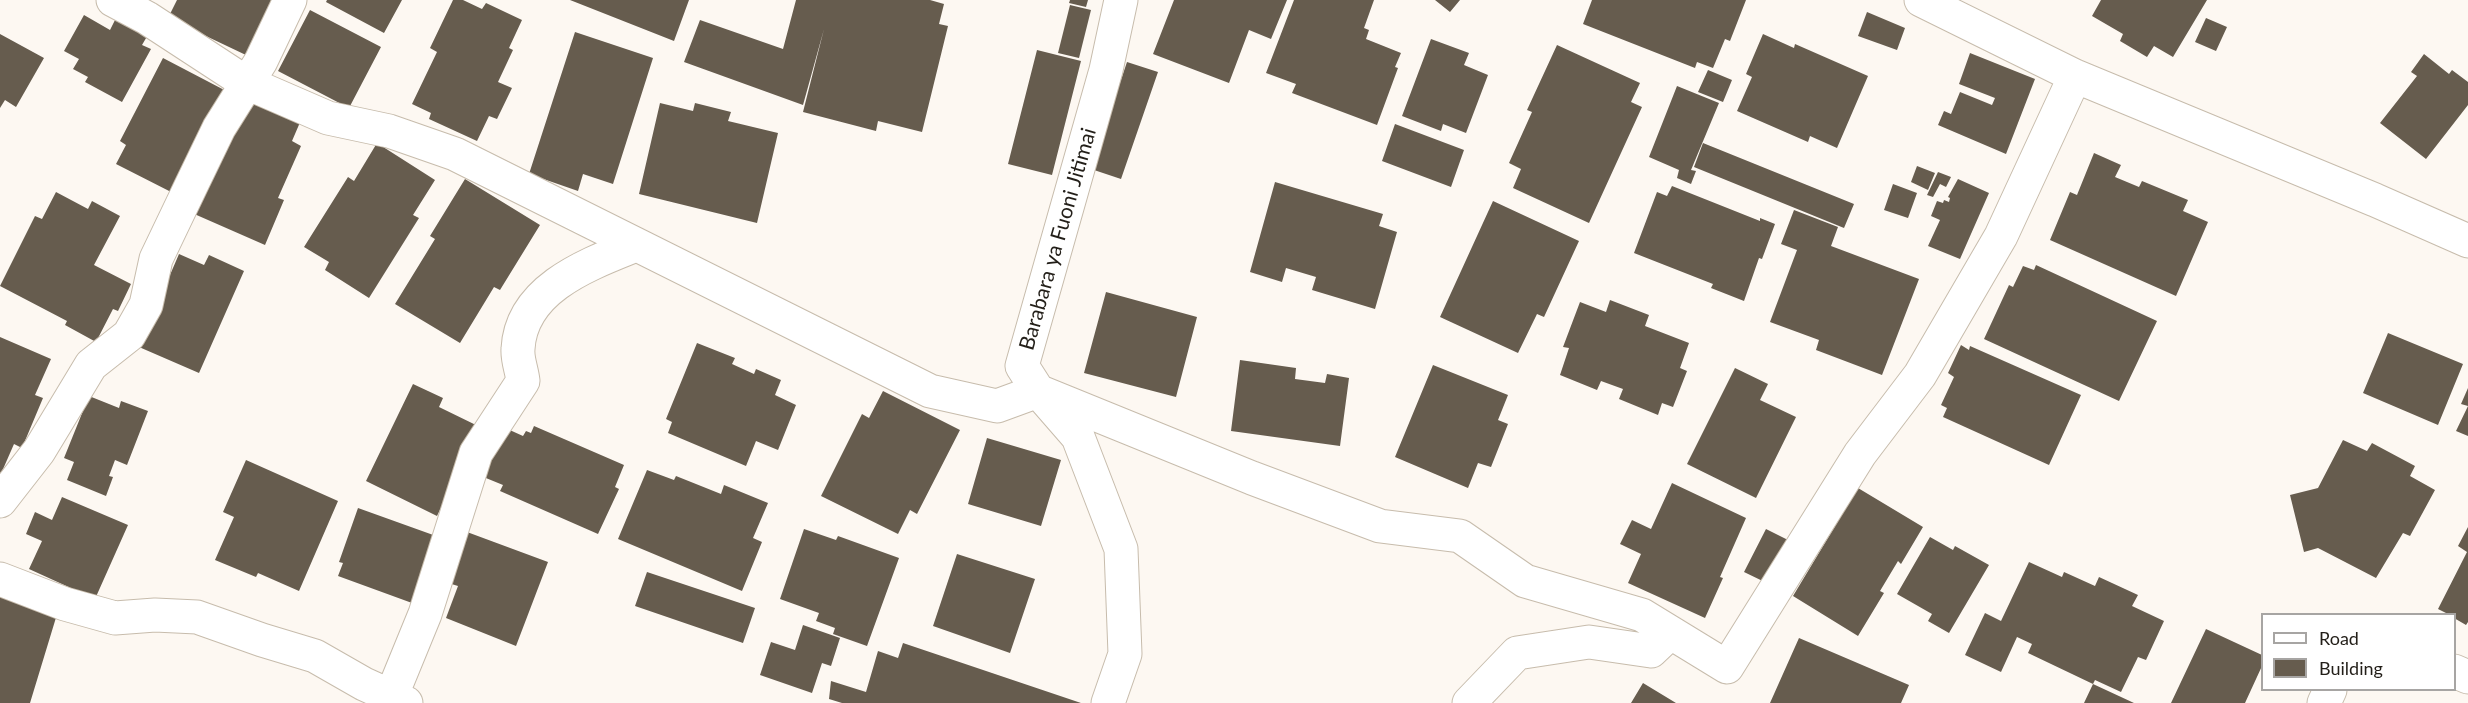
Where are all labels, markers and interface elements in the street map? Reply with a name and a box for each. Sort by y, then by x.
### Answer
street label: Barabara ya Fuoni Jitimai [1014,125,1102,353]
legend [2261,613,2456,691]
text: Road [2319,627,2359,649]
text: Building [2319,657,2383,679]

